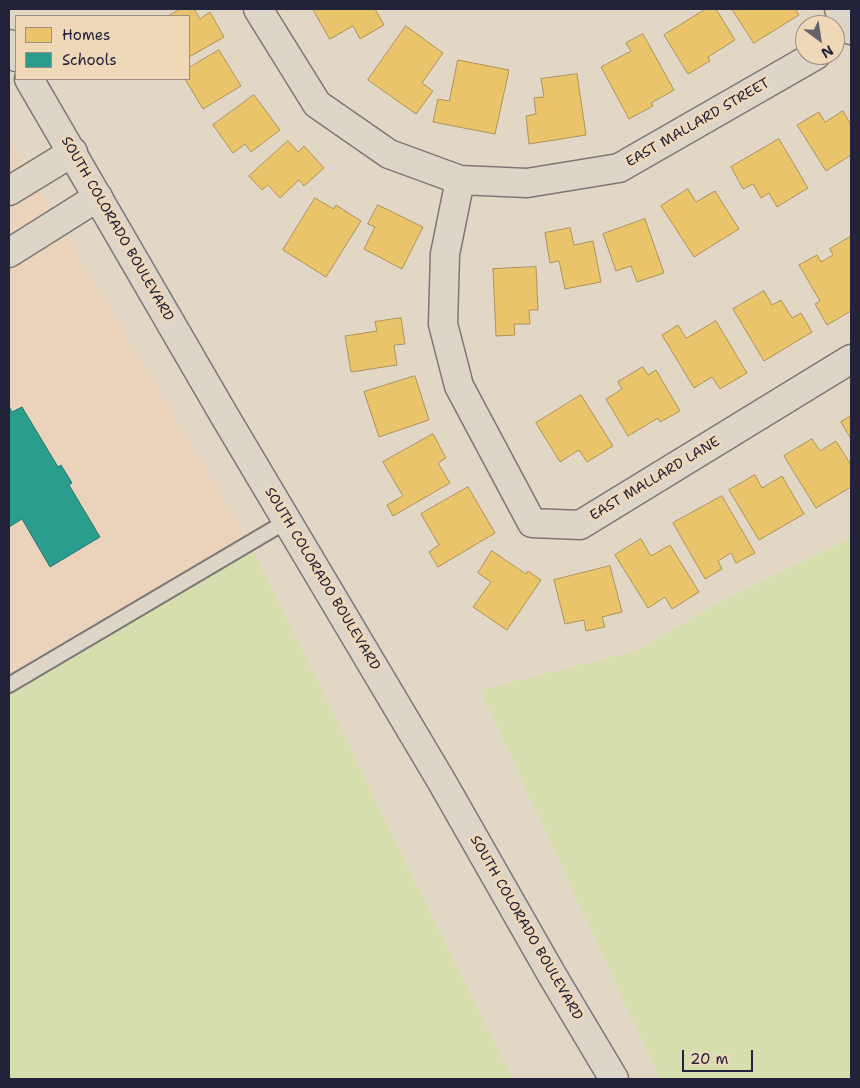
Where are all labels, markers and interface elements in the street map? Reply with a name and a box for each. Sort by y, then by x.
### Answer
legend [15,15,190,80]
north arrow [795,15,845,65]
text: Homes [62,25,110,45]
text: N [818,41,837,63]
text: Schools [62,50,117,70]
street label: EAST MALLARD STREET [623,75,773,171]
street label: SOUTH COLORADO BOULEVARD [57,134,177,324]
street label: EAST MALLARD LANE [587,434,723,524]
street label: SOUTH COLORADO BOULEVARD [261,484,383,674]
street label: SOUTH COLORADO BOULEVARD [466,833,586,1023]
scale bar [685,1040,756,1072]
text: 20 m [690,1049,729,1069]

